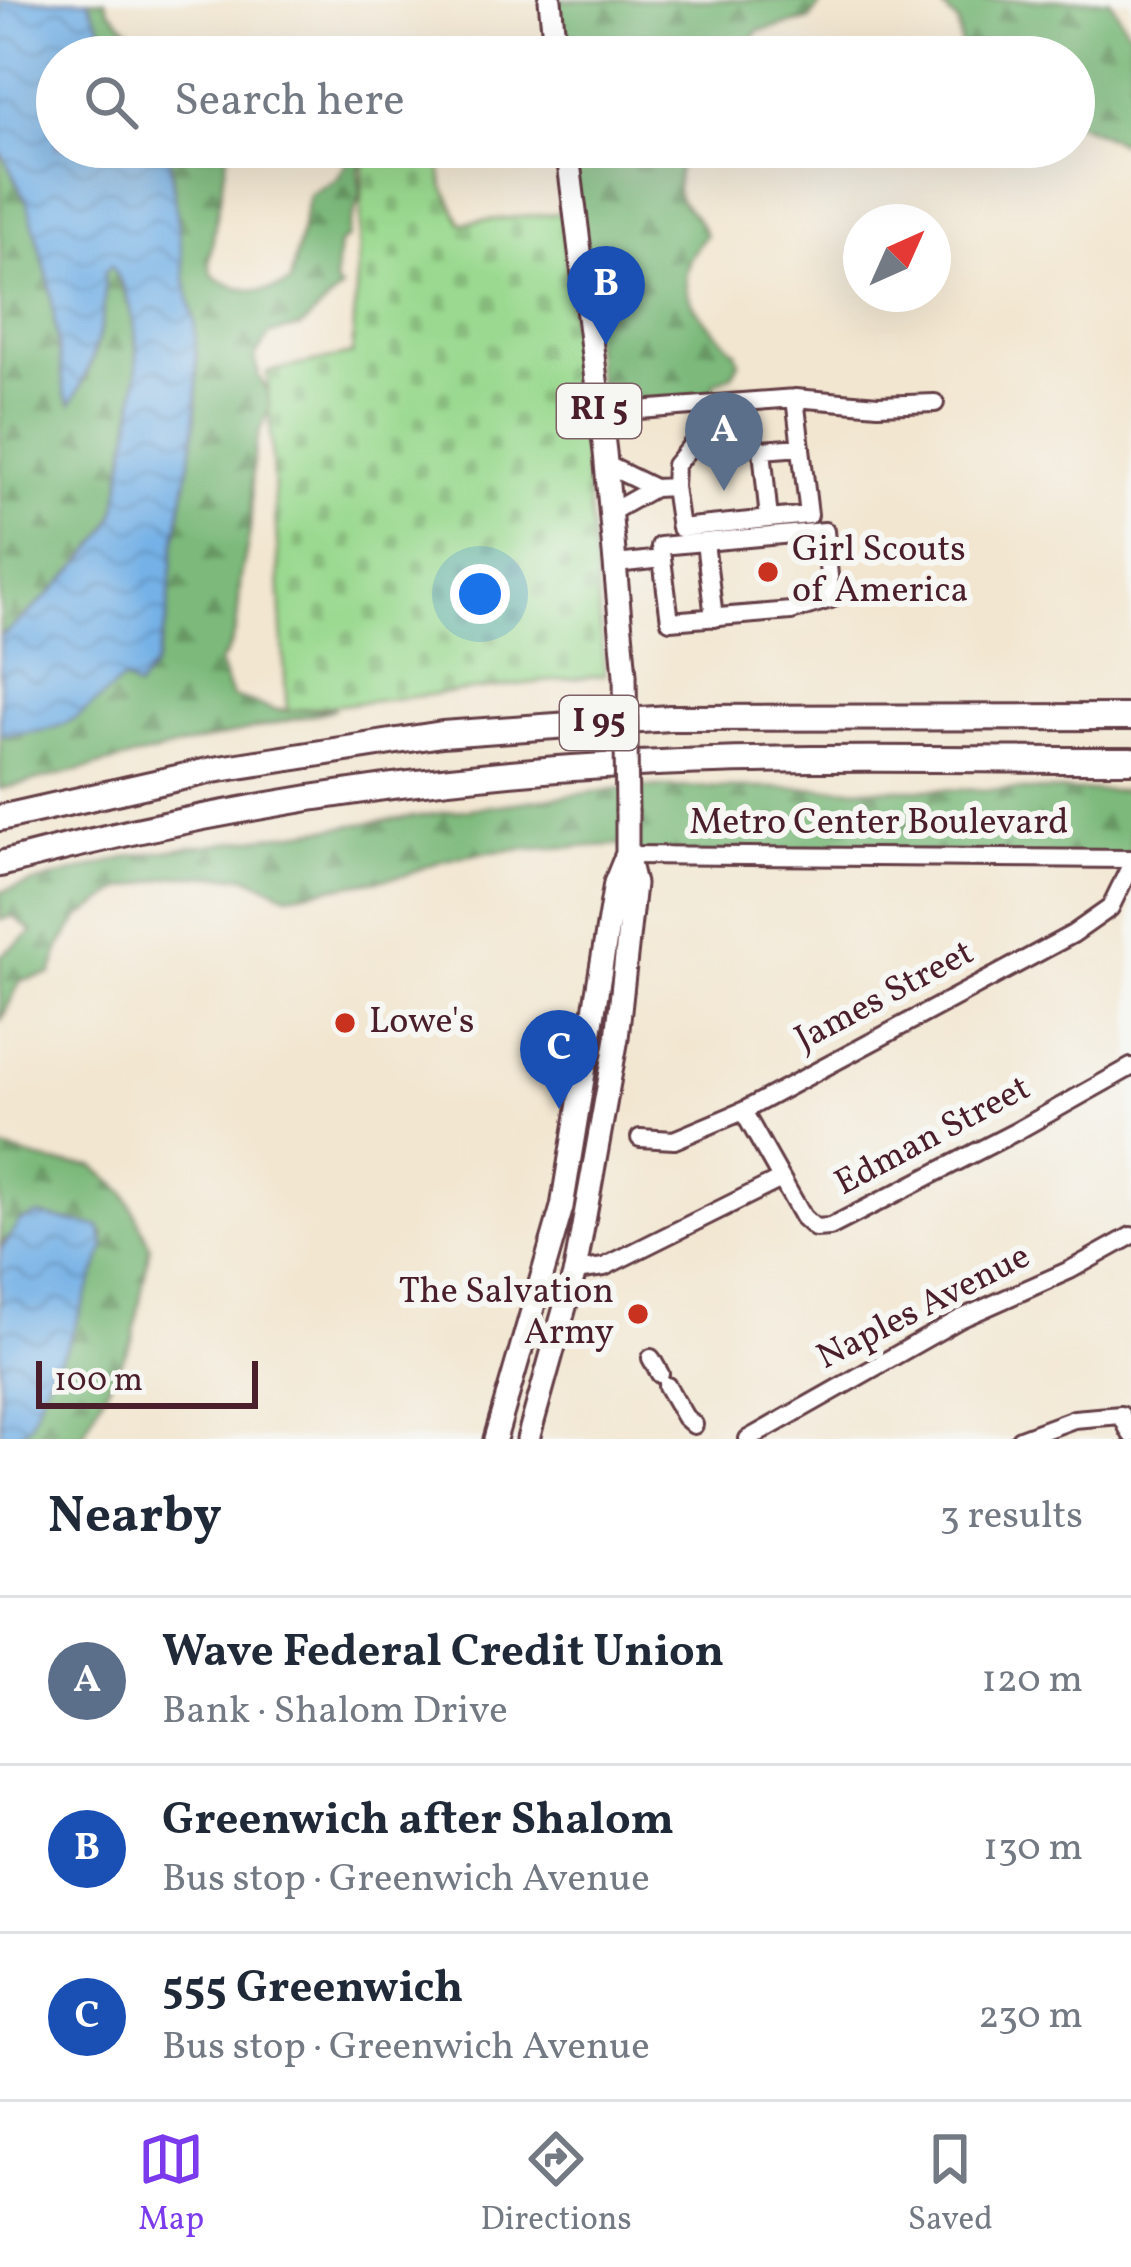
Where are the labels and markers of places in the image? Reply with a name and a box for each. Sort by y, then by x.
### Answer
pin: B [567,246,645,345]
pin: A [685,392,763,491]
place label: Girl Scouts of America [792,526,968,617]
marker: Girl Scouts of America [755,559,781,585]
place label: Lowe's [369,998,474,1048]
marker: Lowe's [332,1010,358,1036]
pin: C [520,1010,598,1109]
place label: The Salvation Army [399,1268,614,1359]
marker: The Salvation Army [625,1301,651,1327]

